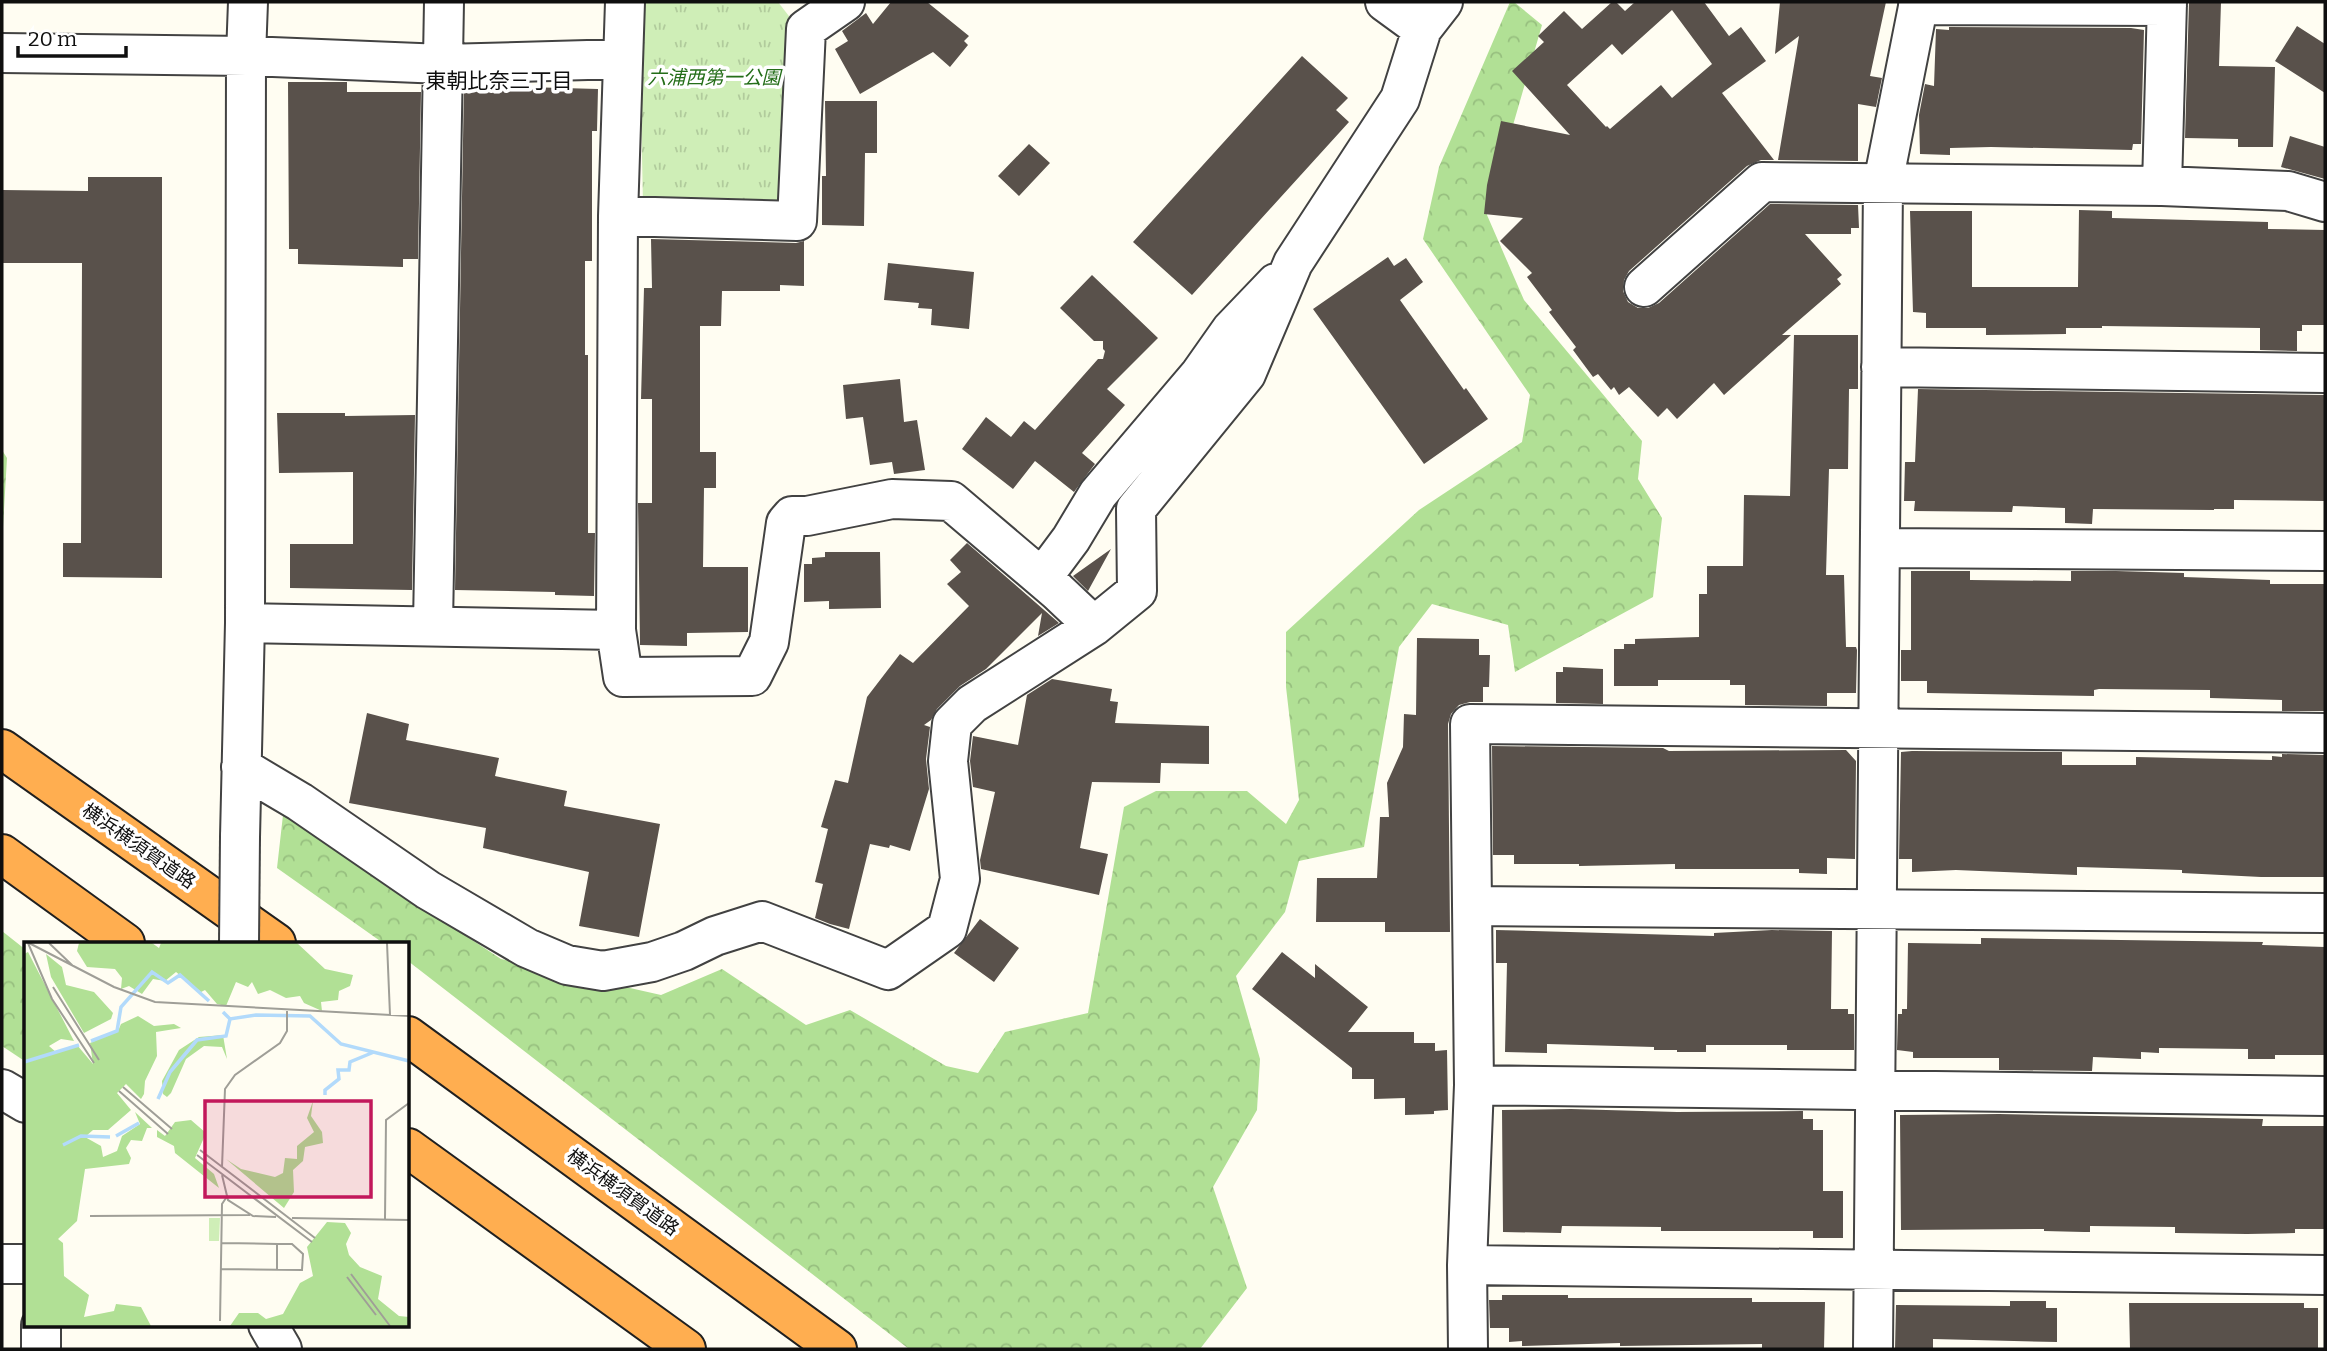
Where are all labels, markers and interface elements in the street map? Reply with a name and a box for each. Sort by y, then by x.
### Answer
scale bar [18,14,126,58]
text: 20 m [28,26,77,52]
park label: 六浦西第一公園 [647,66,783,89]
district label: 東朝比奈三丁目 [426,68,573,94]
street label: 横浜横須賀道路 [78,798,200,894]
inset map [24,942,410,1326]
street label: 横浜横須賀道路 [562,1144,684,1240]

